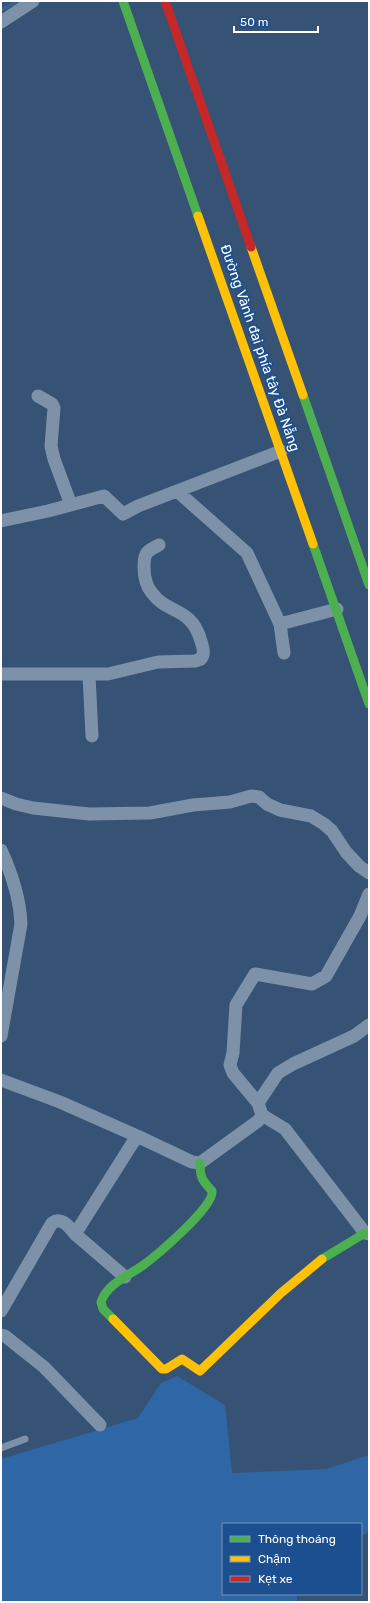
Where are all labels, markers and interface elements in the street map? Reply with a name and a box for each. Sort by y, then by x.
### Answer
scale bar [234,8,318,34]
text: 50 m [240,15,268,29]
street label: Đường Vành đai phía tây Đà Nẵng [217,242,304,454]
legend [222,1523,362,1595]
text: Thông thoáng [258,1532,336,1546]
text: Chậm [258,1552,291,1566]
text: Kẹt xe [258,1572,293,1586]

